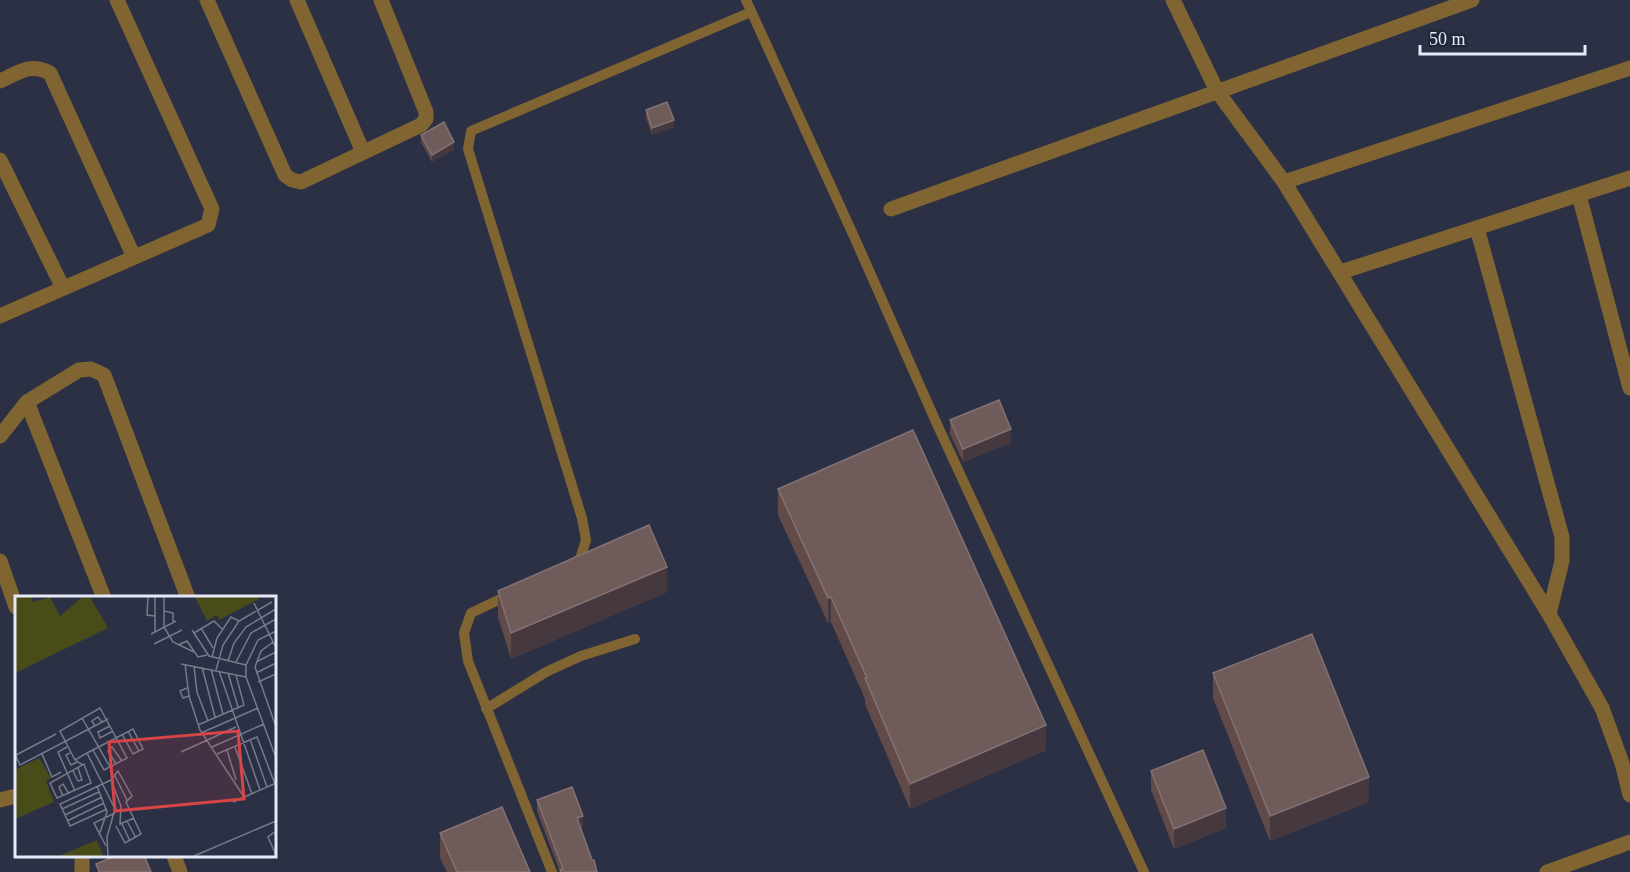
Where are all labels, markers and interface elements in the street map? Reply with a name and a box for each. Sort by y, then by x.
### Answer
scale bar [1420,18,1585,56]
text: 50 m [1429,29,1466,49]
inset map [15,596,276,857]

